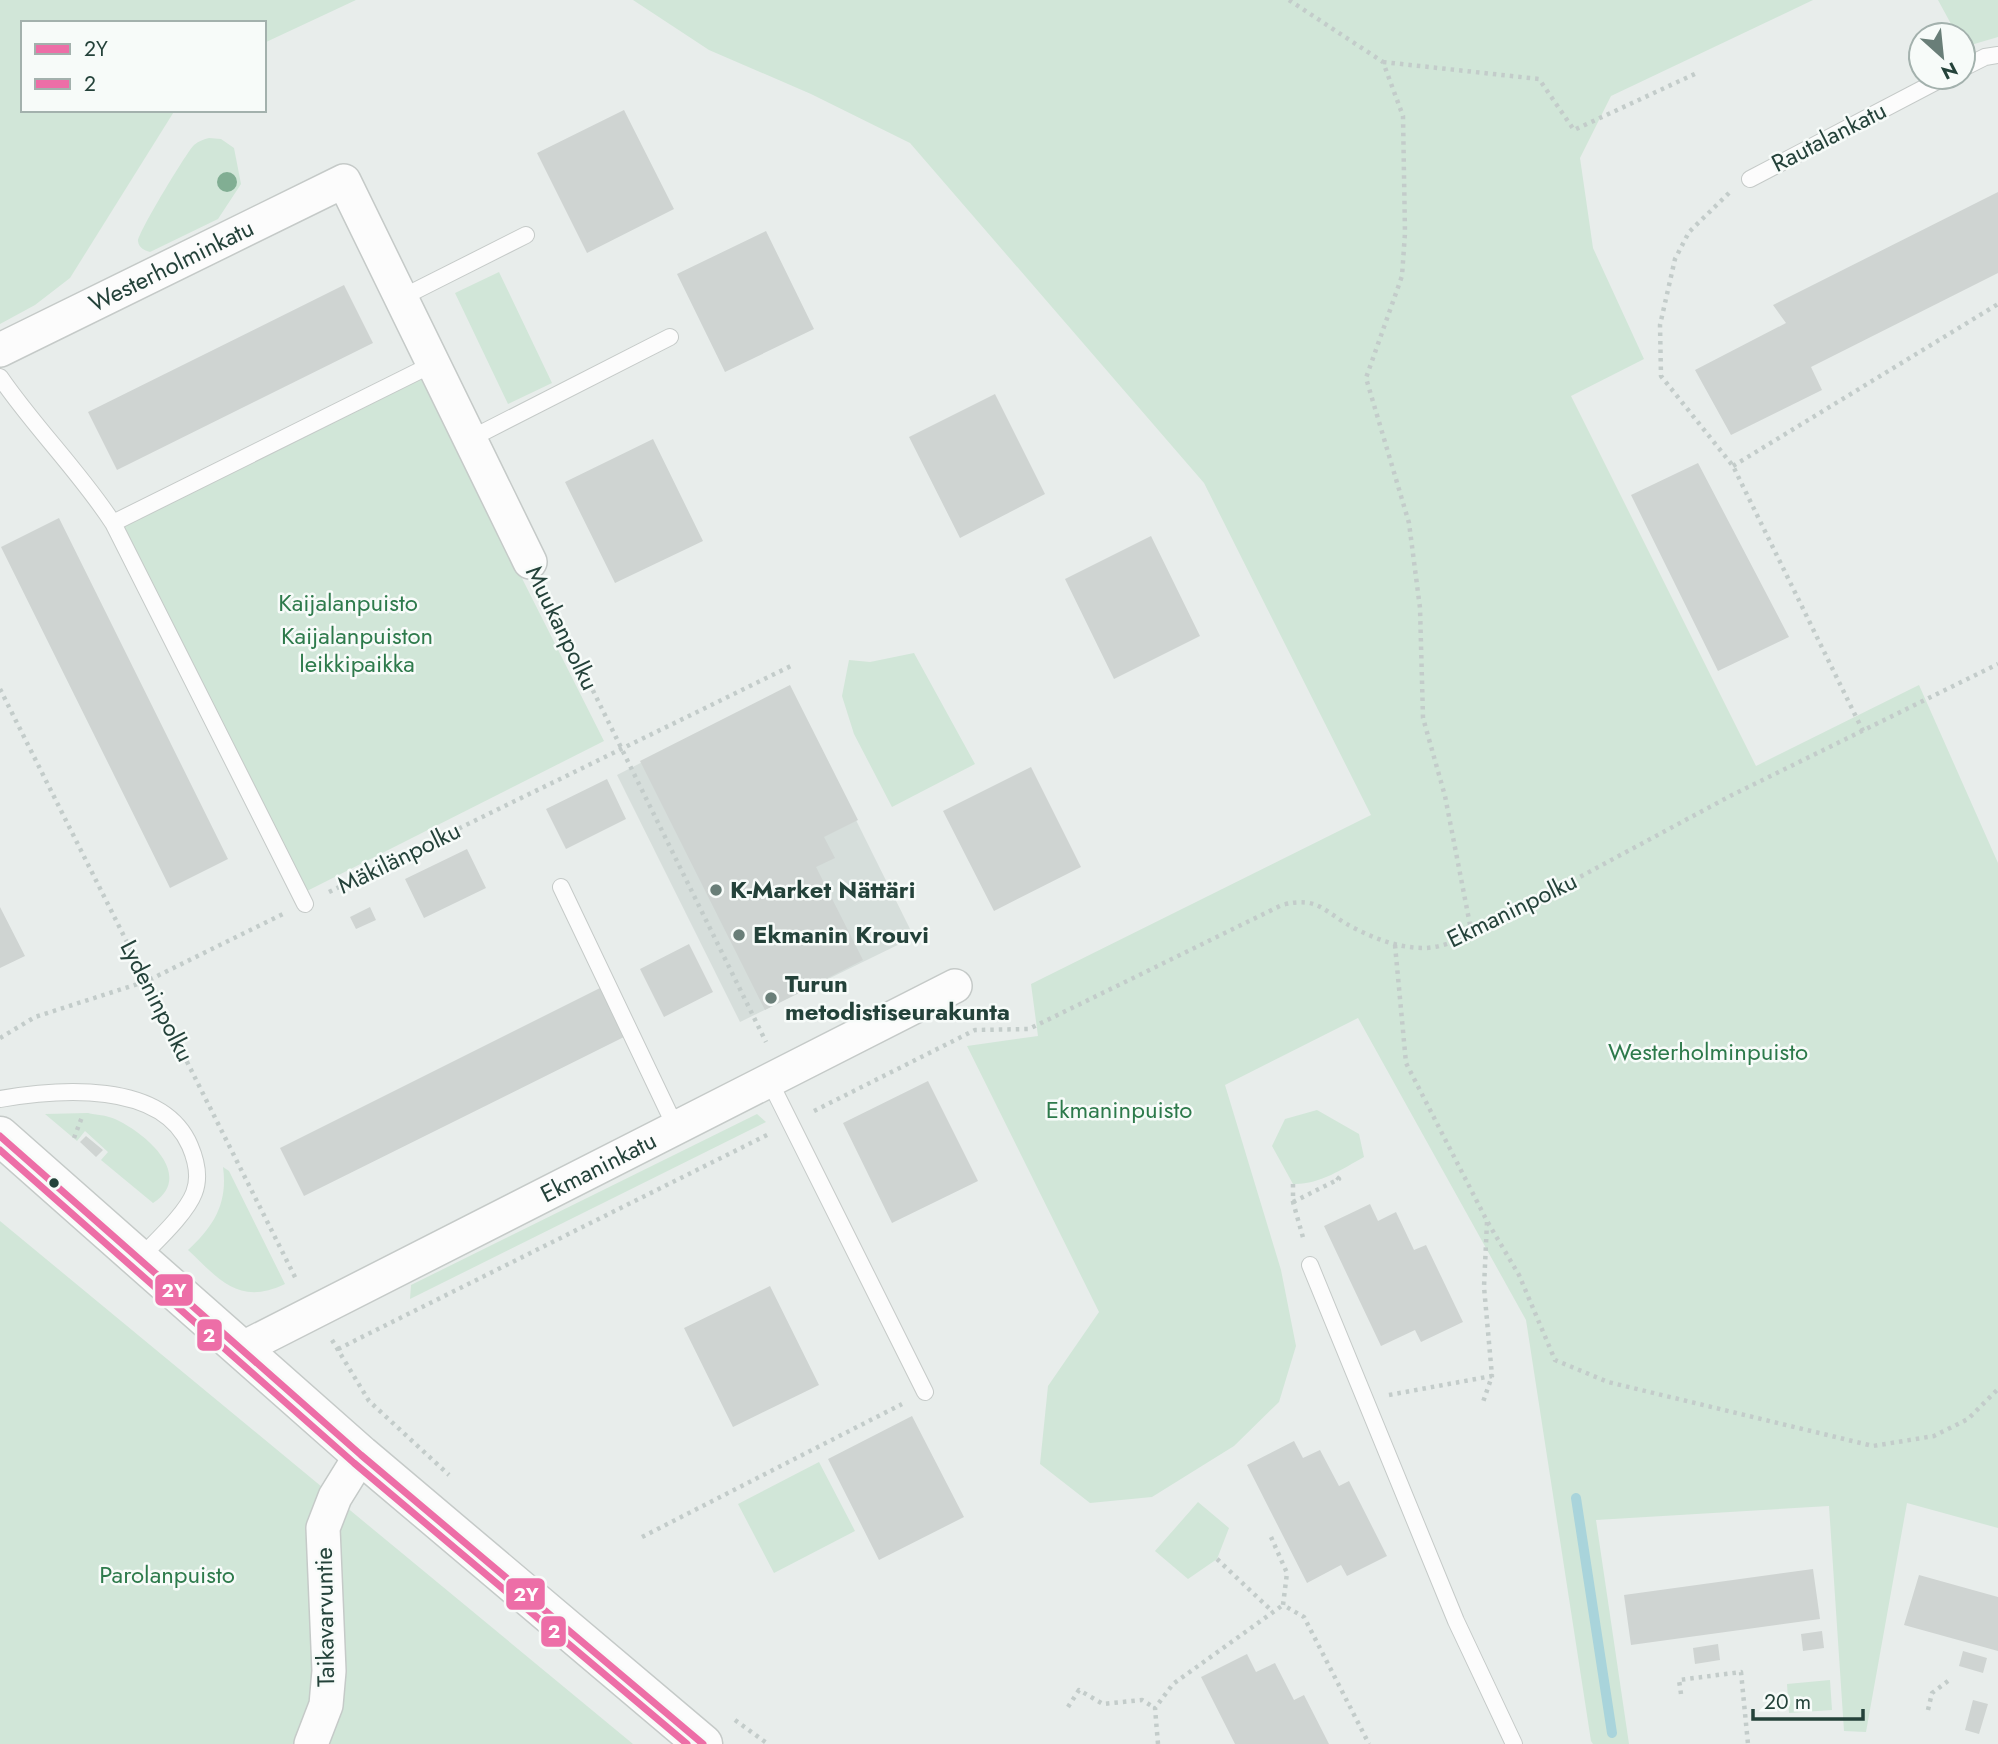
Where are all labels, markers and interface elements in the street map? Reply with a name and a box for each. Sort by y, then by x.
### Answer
legend [21,21,266,112]
north arrow [1907,21,1977,91]
text: 2Y [84,34,108,64]
text: N [1937,55,1962,86]
text: 2 [84,69,96,99]
street label: Rautalankatu [1765,93,1892,181]
street label: Westerholminkatu [83,210,260,321]
street label: Muukanpolku [517,560,608,696]
park label: Kaijalanpuisto [278,585,418,620]
park label: Kaijalanpuiston leikkipaikka [281,618,433,681]
street label: Mäkilänpolku [331,813,466,902]
street label: Ekmaninpolku [1441,863,1583,956]
place label: K-Market Nättäri [730,872,915,907]
marker: K-Market Nättäri [708,882,724,898]
place label: Ekmanin Krouvi [753,917,929,952]
marker: Ekmanin Krouvi [731,927,747,943]
street label: Lydeninpolku [112,934,203,1068]
place label: Turun metodistiseurakunta [785,966,1010,1029]
marker: Turun metodistiseurakunta [763,990,779,1006]
park label: Westerholminpuisto [1608,1034,1808,1069]
park label: Ekmaninpuisto [1046,1092,1192,1127]
street label: Ekmaninkatu [534,1123,662,1211]
unlabelled marker [47,1176,61,1190]
line badge: 2Y [154,1273,194,1307]
text: 2Y [161,1277,187,1304]
line badge: 2 [196,1318,223,1352]
text: 2 [203,1322,215,1349]
street label: Taikavarvuntie [306,1547,343,1687]
park label: Parolanpuisto [99,1557,235,1592]
line badge: 2Y [505,1577,546,1611]
text: 2Y [513,1581,539,1608]
line badge: 2 [540,1615,567,1648]
text: 2 [548,1618,560,1645]
scale bar [1753,1678,1863,1722]
text: 20 m [1764,1687,1811,1717]

